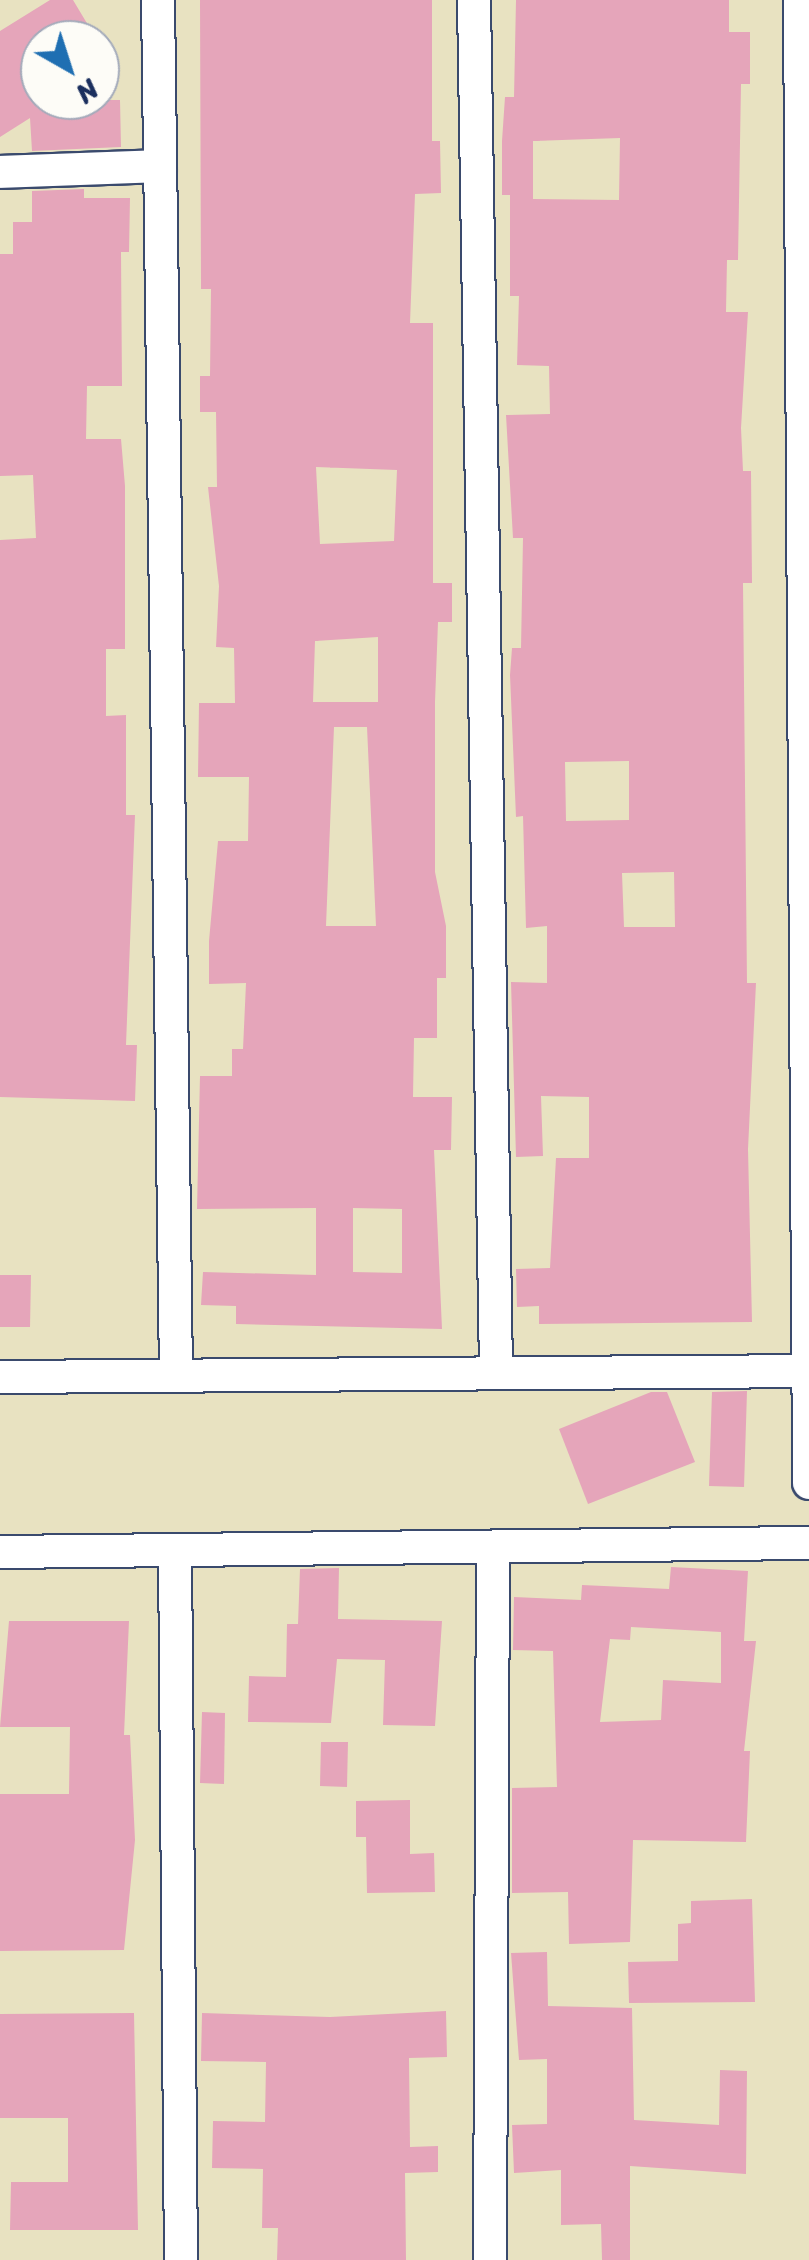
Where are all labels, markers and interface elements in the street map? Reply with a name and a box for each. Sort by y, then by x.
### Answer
north arrow [20,20,120,120]
text: N [65,67,111,117]

